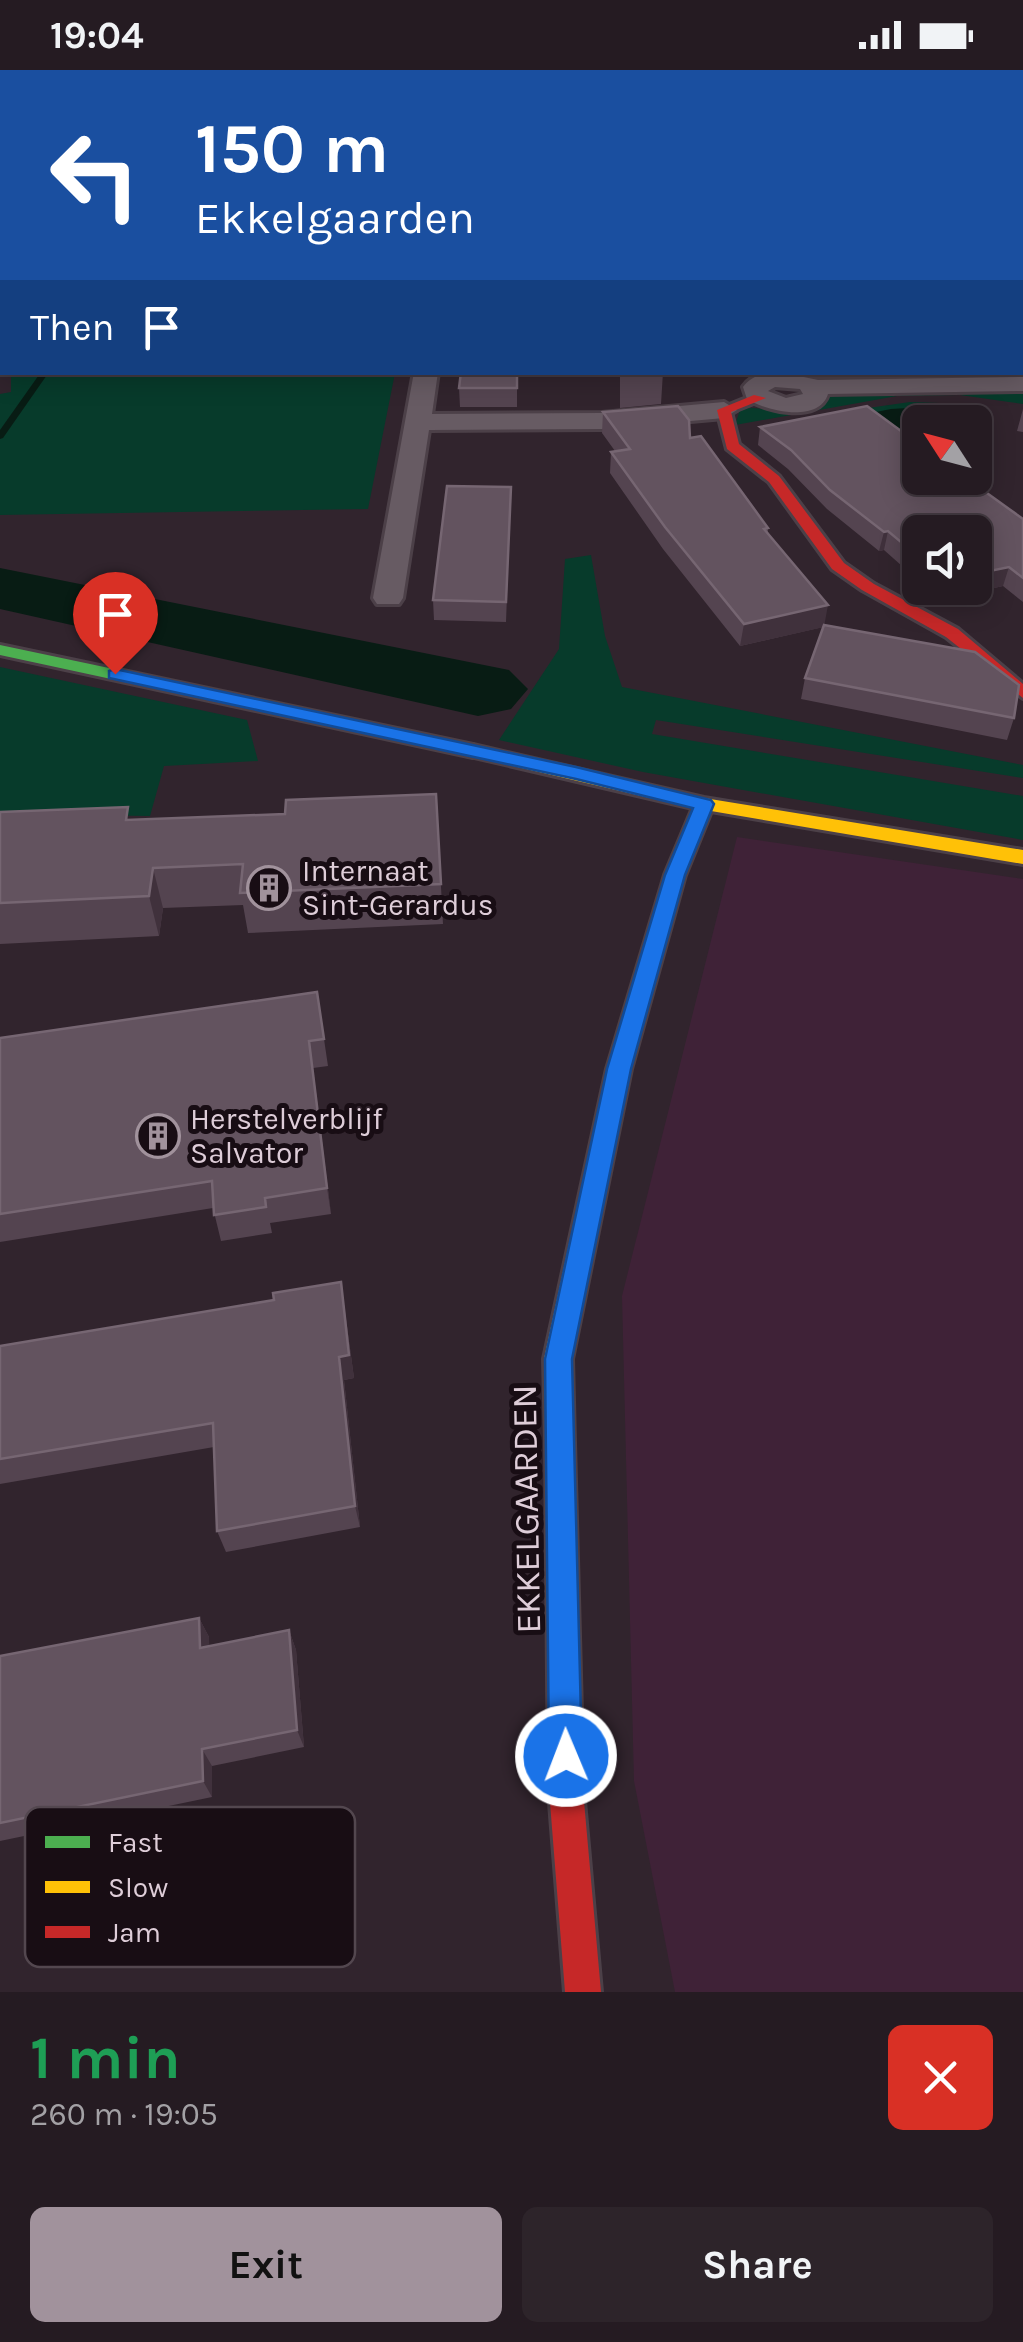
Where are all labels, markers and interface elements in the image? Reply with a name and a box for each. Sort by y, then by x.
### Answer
text: 19:04 [50,13,144,58]
text: 150 m [195,108,389,190]
icon: left [30,110,160,240]
text: Ekkelgaarden [195,192,475,244]
icon: arrive [134,300,189,355]
text: Then [30,305,114,350]
north arrow [902,405,992,495]
map controls [902,405,992,605]
button: sound [902,515,992,605]
pin [73,572,158,675]
icon: arrive [88,587,143,642]
place label: Internaat Sint-Gerardus [302,853,494,923]
building icon: Internaat Sint-Gerardus [246,865,292,911]
place label: Herstelverblijf Salvator [190,1101,383,1171]
building icon: Herstelverblijf Salvator [135,1113,181,1159]
street label: EKKELGAARDEN [504,1384,549,1634]
position arrow [514,1704,618,1808]
legend [25,1807,355,1967]
text: Fast [108,1826,163,1859]
text: Slow [108,1871,168,1904]
text: Jam [108,1916,161,1949]
text: 1 min [30,2023,181,2093]
button: close [888,2025,993,2130]
text: 260 m · 19:05 [30,2096,218,2133]
button: Exit [30,2207,502,2322]
button: Share [522,2207,993,2322]

